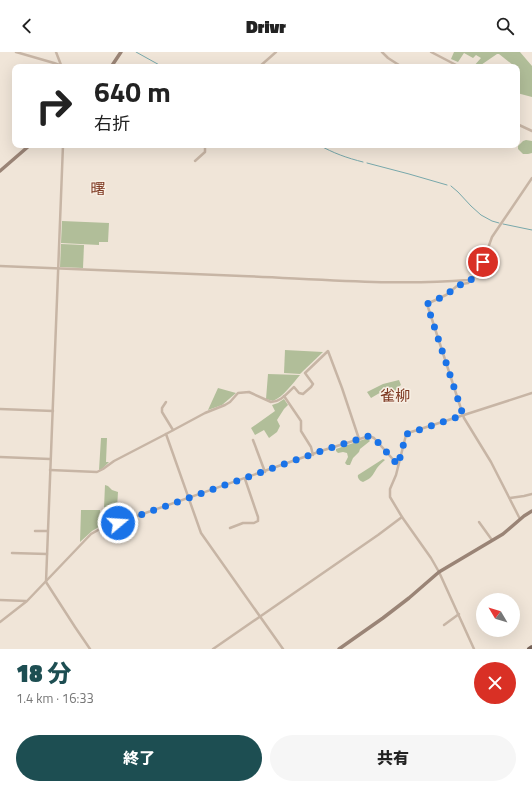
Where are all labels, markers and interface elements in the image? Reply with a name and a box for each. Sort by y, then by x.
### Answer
text: Drivr [246,13,286,40]
icon: back [16,15,38,37]
icon: search [494,15,516,37]
text: 640 m [94,70,171,113]
icon: right [28,80,80,132]
text: 右折 [94,110,130,137]
district label: 曙 [90,177,106,200]
pin [466,245,500,279]
icon: arrive [472,251,494,273]
district label: 雀柳 [380,384,410,407]
position arrow [97,502,139,544]
north arrow [476,593,520,637]
map controls [476,593,520,637]
text: 18 分 [16,655,72,691]
button: close [474,662,516,704]
text: 1.4 km · 16:33 [16,688,94,708]
button: 終了 [16,735,262,781]
button: 共有 [270,735,516,781]

